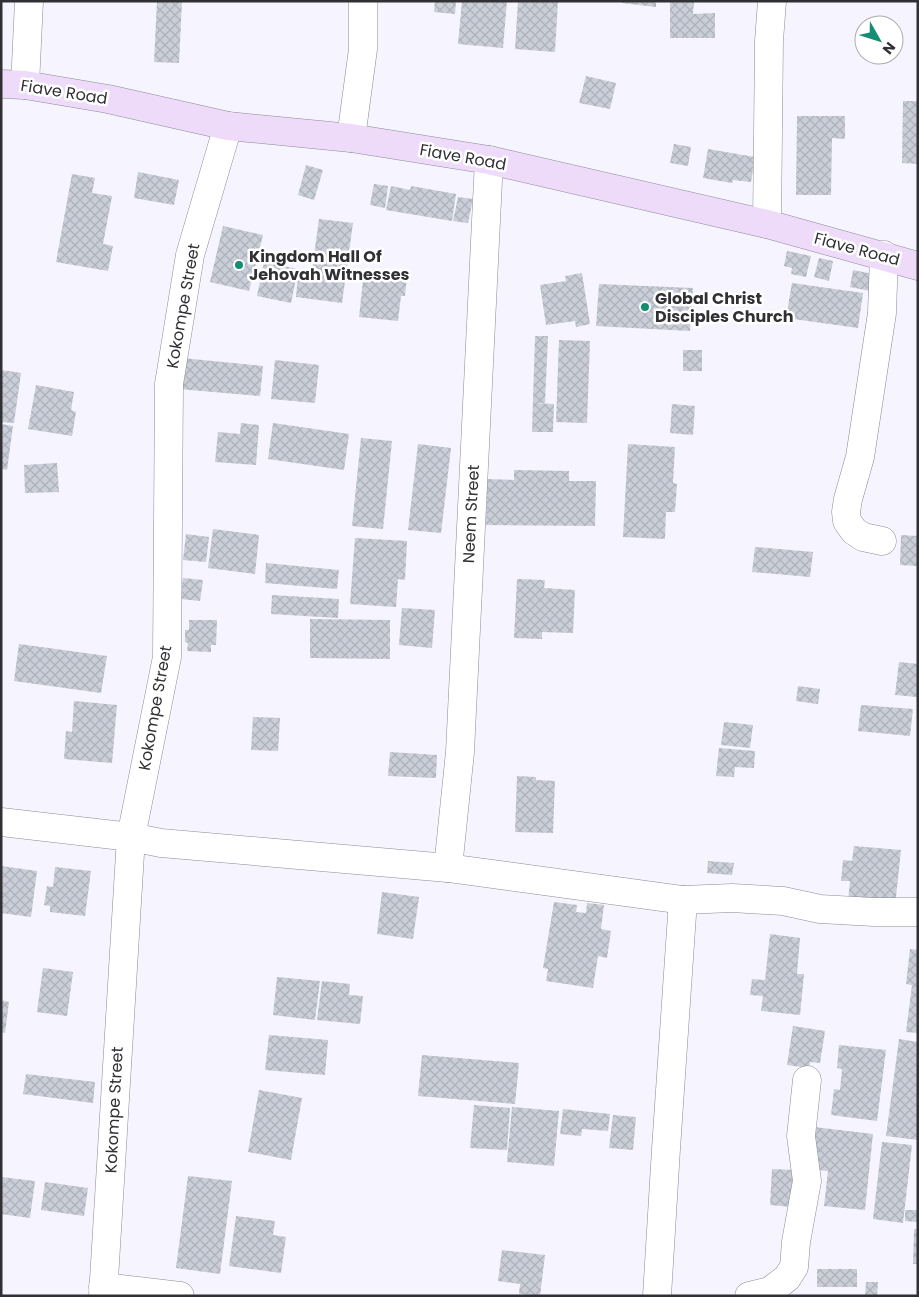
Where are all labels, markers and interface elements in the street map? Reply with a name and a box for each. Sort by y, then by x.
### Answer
north arrow [854,15,904,65]
text: N [878,38,900,59]
street label: Fiave Road [19,74,109,110]
street label: Fiave Road [418,138,508,176]
street label: Fiave Road [812,227,902,271]
street label: Kokompe Street [161,241,205,370]
place label: Kingdom Hall Of Jehovah Witnesses [249,245,410,286]
marker: Kingdom Hall Of Jehovah Witnesses [233,259,245,271]
place label: Global Christ Disciples Church [655,287,794,328]
marker: Global Christ Disciples Church [639,301,651,313]
street label: Neem Street [457,464,485,564]
street label: Kokompe Street [133,643,177,772]
street label: Kokompe Street [99,1046,129,1174]

